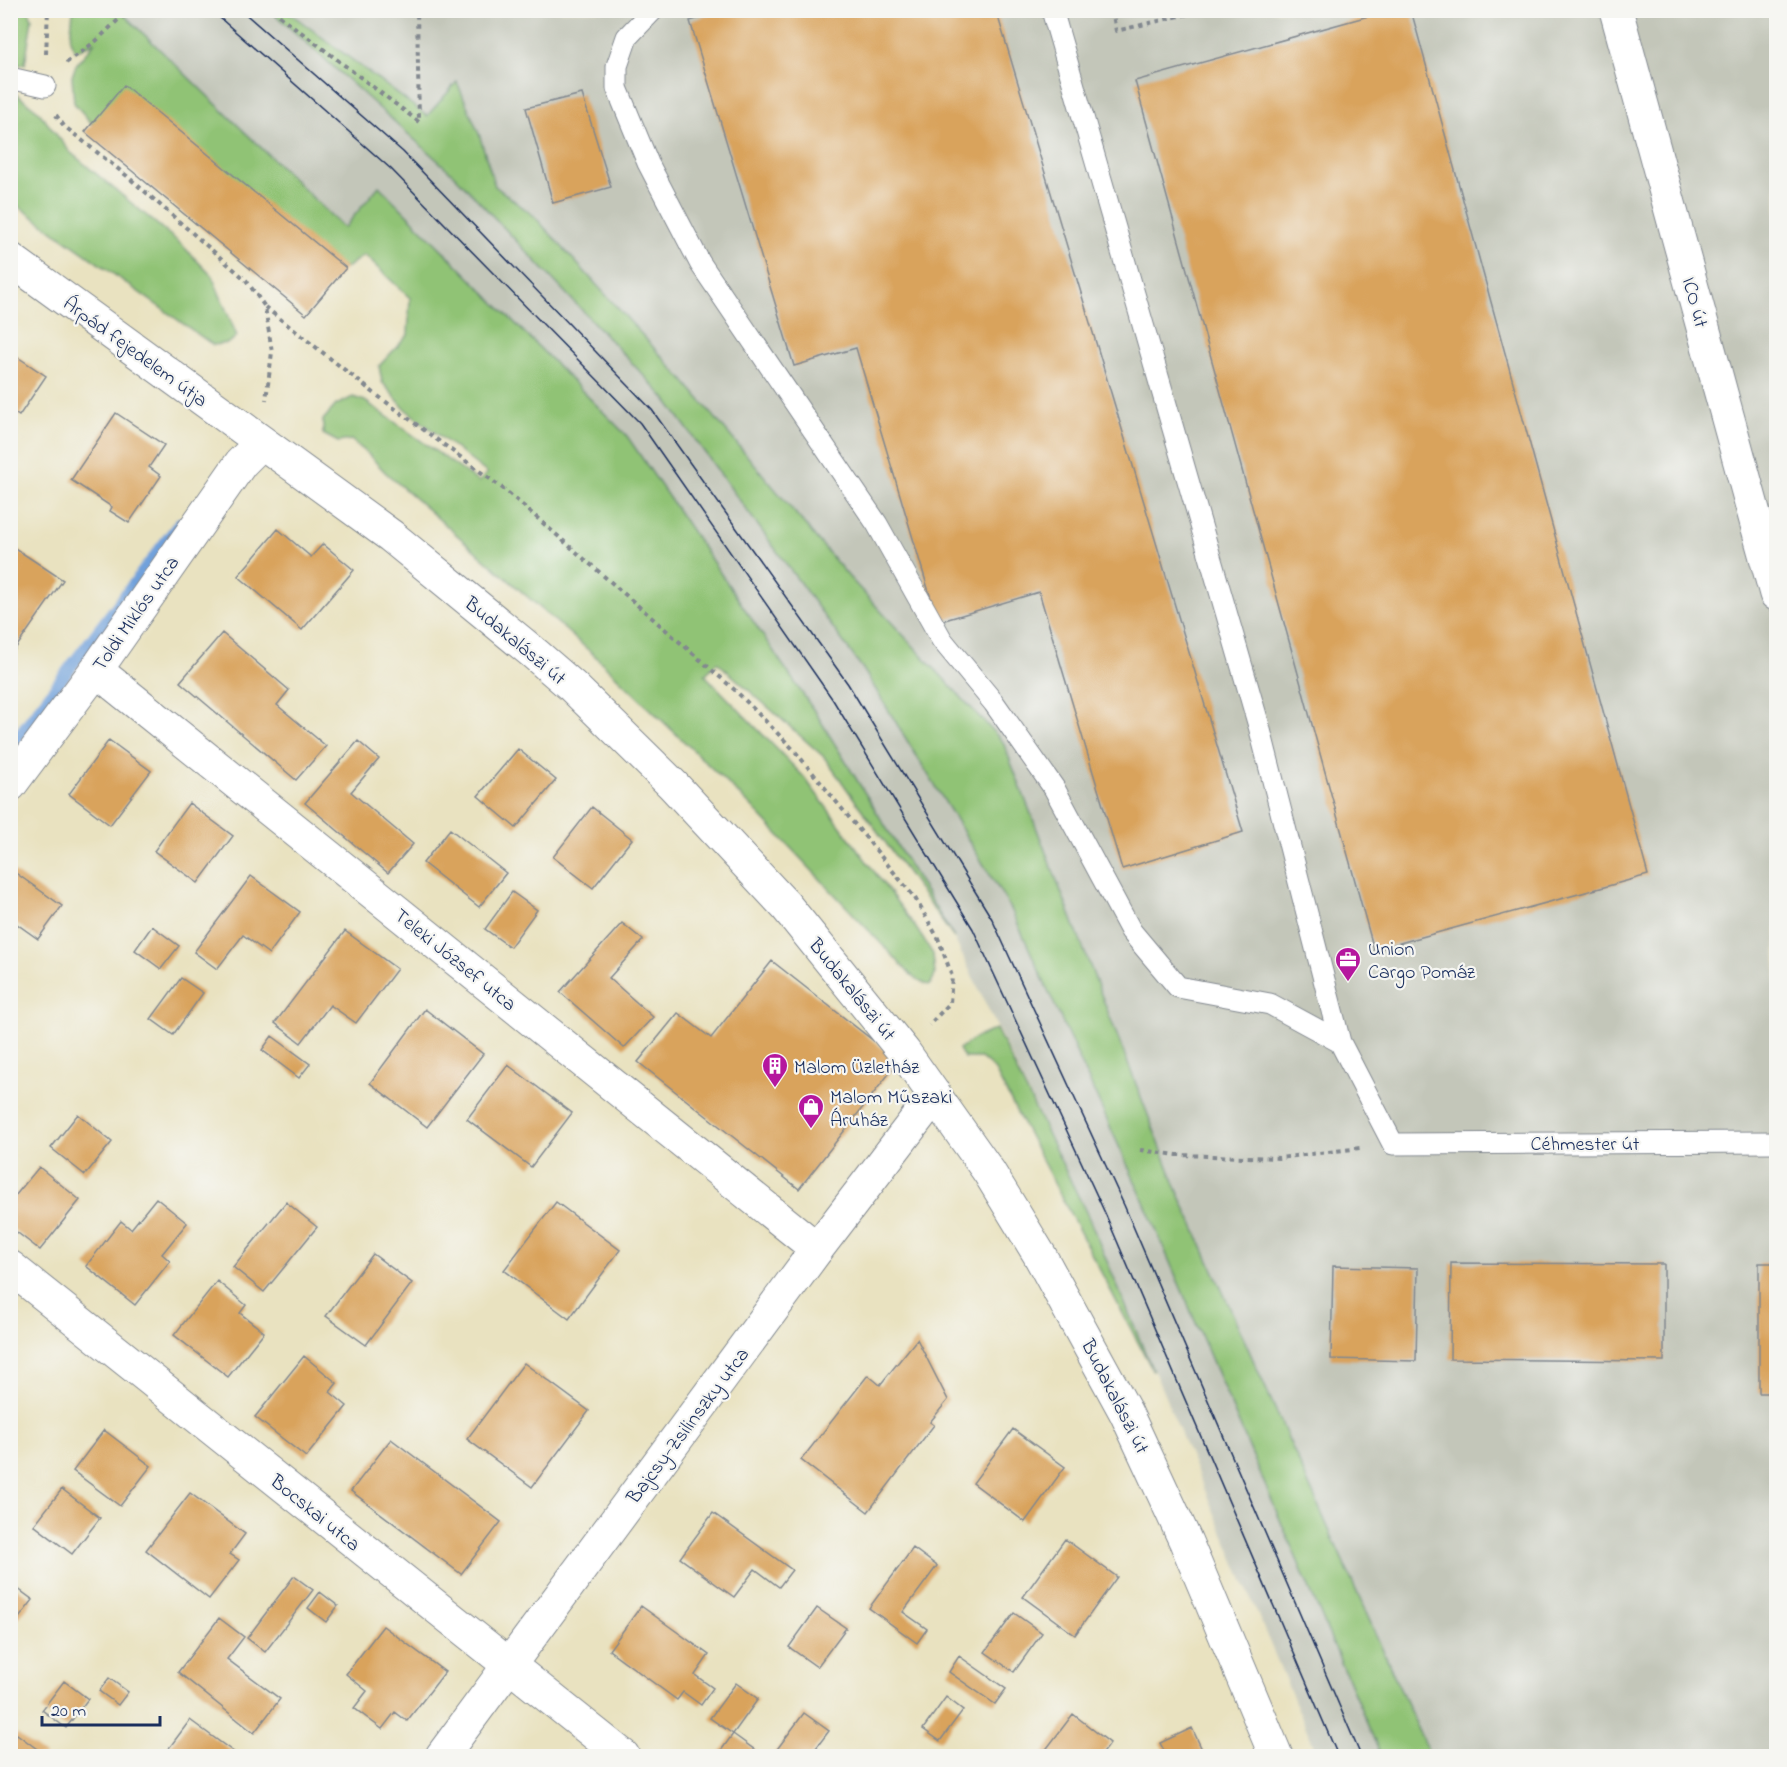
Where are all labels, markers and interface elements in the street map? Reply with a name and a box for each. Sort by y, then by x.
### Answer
street label: ICO út [1673,274,1714,331]
street label: Árpád fejedelem útja [56,290,213,416]
street label: Toldi Miklós utca [86,551,188,678]
street label: Budakalászi út [456,590,572,693]
street label: Teleki József utca [387,903,522,1019]
street label: Budakalászi út [800,932,902,1049]
place label: Union Cargo Pomáz [1368,936,1476,989]
office icon: Union Cargo Pomáz [1333,945,1363,983]
building icon: Malom Üzletház [760,1051,790,1089]
place label: Malom Üzletház [794,1054,920,1083]
place label: Malom Műszaki Áruház [830,1084,952,1136]
shop icon: Malom Műszaki Áruház [796,1092,826,1130]
street label: Céhmester út [1530,1131,1640,1160]
street label: Budakalászi út [1072,1334,1155,1460]
street label: Bajcsy-Zsilinszky utca [620,1342,757,1512]
street label: Bocskai utca [262,1468,366,1559]
scale bar [42,1689,160,1727]
text: 20 m [51,1699,86,1725]

